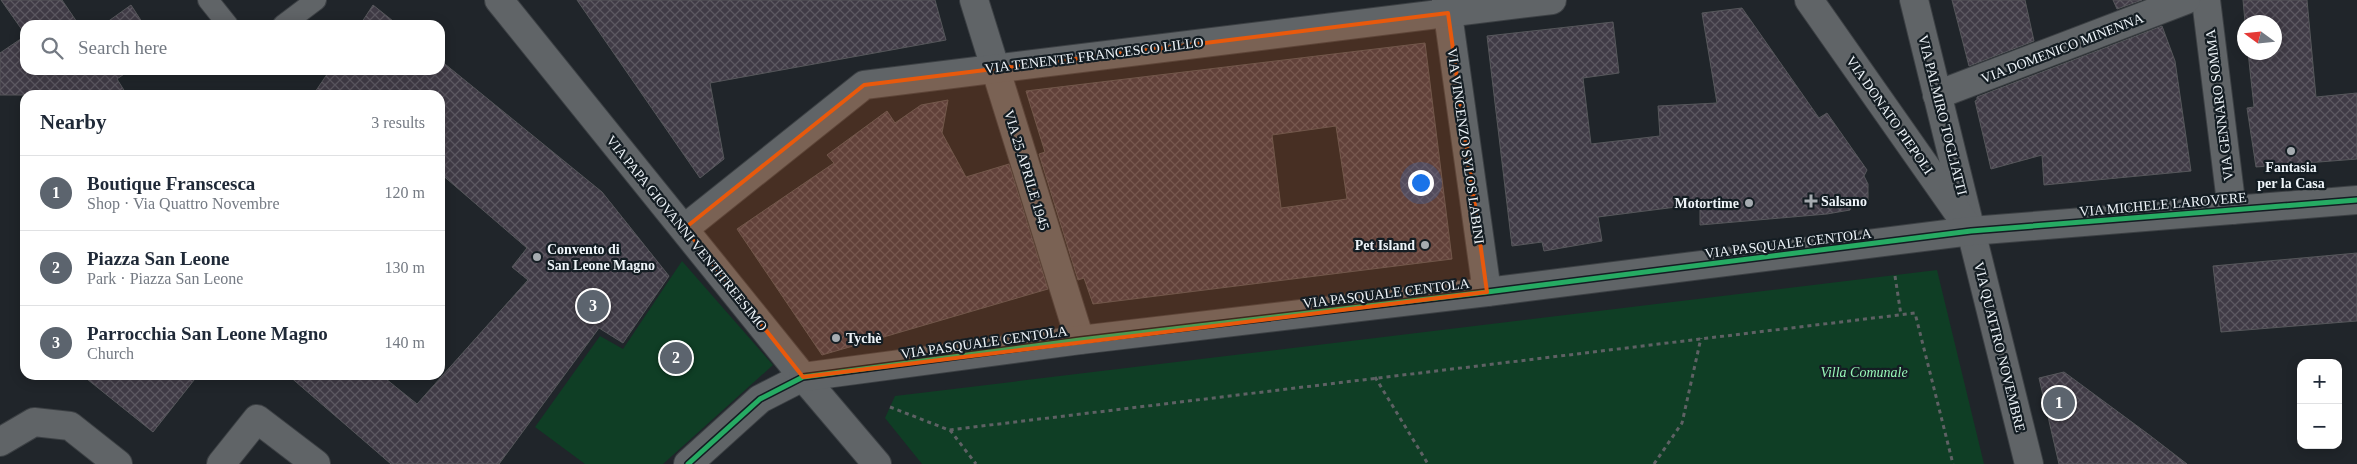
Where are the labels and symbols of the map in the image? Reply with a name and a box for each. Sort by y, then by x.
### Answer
street label: VIA DOMENICO MINENNA [1979,10,2146,86]
north arrow [2237,15,2282,60]
street label: VIA GENNARO SOMMA [2203,27,2236,182]
street label: VIA PALMIRO TOGLIATTI [1915,33,1970,197]
street label: VIA TENENTE FRANCESCO LILLO [984,35,1204,76]
street label: VIA VINCENZO SYLOS LABINI [1444,47,1487,245]
street label: VIA DONATO PIEPOLI [1843,53,1936,177]
street label: VIA 25 APRILE 1945 [1001,108,1052,232]
street label: VIA PAPA GIOVANNI VENTITREESIMO [603,133,770,334]
marker: Fantasia per la Casa [2285,145,2297,157]
place label: Fantasia per la Casa [2257,160,2325,191]
your location [1408,170,1434,196]
street label: VIA MICHELE LAROVERE [2079,190,2247,219]
place label: Salsano [1821,194,1867,209]
marker: Salsano [1805,195,1817,207]
place label: Motortime [1674,196,1739,211]
marker: Motortime [1743,197,1755,209]
street label: VIA PASQUALE CENTOLA [1704,226,1873,261]
place label: Pet Island [1355,238,1415,253]
marker: Pet Island [1419,239,1431,251]
place label: Convento di San Leone Magno [547,242,655,273]
marker: Convento di San Leone Magno [531,251,543,263]
street label: VIA QUATTRO NOVEMBRE [1971,260,2028,434]
street label: VIA PASQUALE CENTOLA [1302,276,1471,311]
pin: 3 [577,287,609,325]
street label: VIA PASQUALE CENTOLA [900,323,1069,362]
place label: Tychè [846,331,882,346]
marker: Tychè [830,332,842,344]
pin: 2 [660,339,692,377]
park label: Villa Comunale [1820,365,1908,380]
pin: 1 [2043,384,2075,422]

